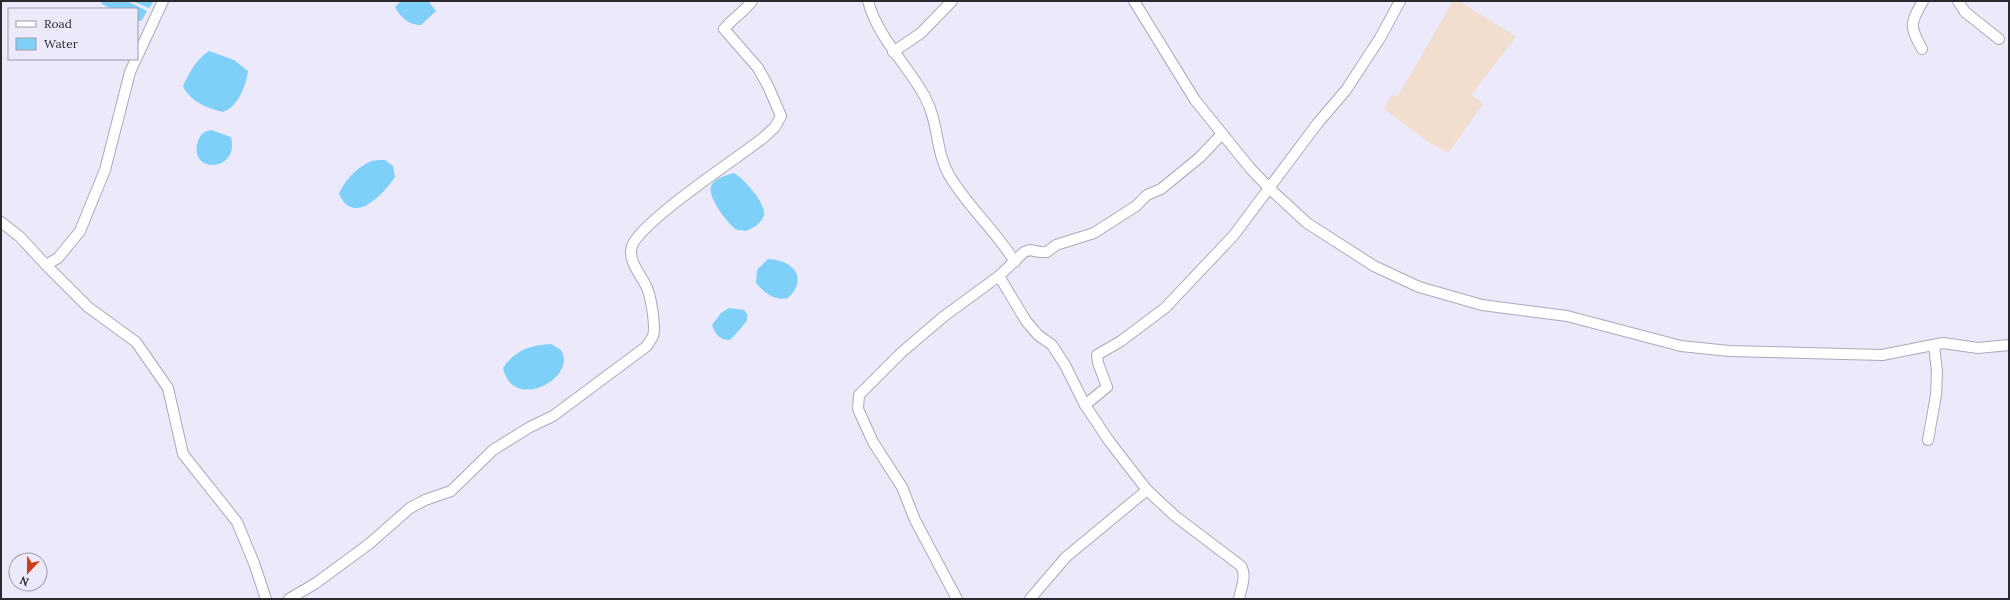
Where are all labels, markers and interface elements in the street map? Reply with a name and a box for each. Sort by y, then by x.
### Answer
legend [8,8,138,60]
text: Road [44,16,72,31]
text: Water [44,36,79,51]
north arrow [8,552,48,592]
text: N [17,573,31,589]

